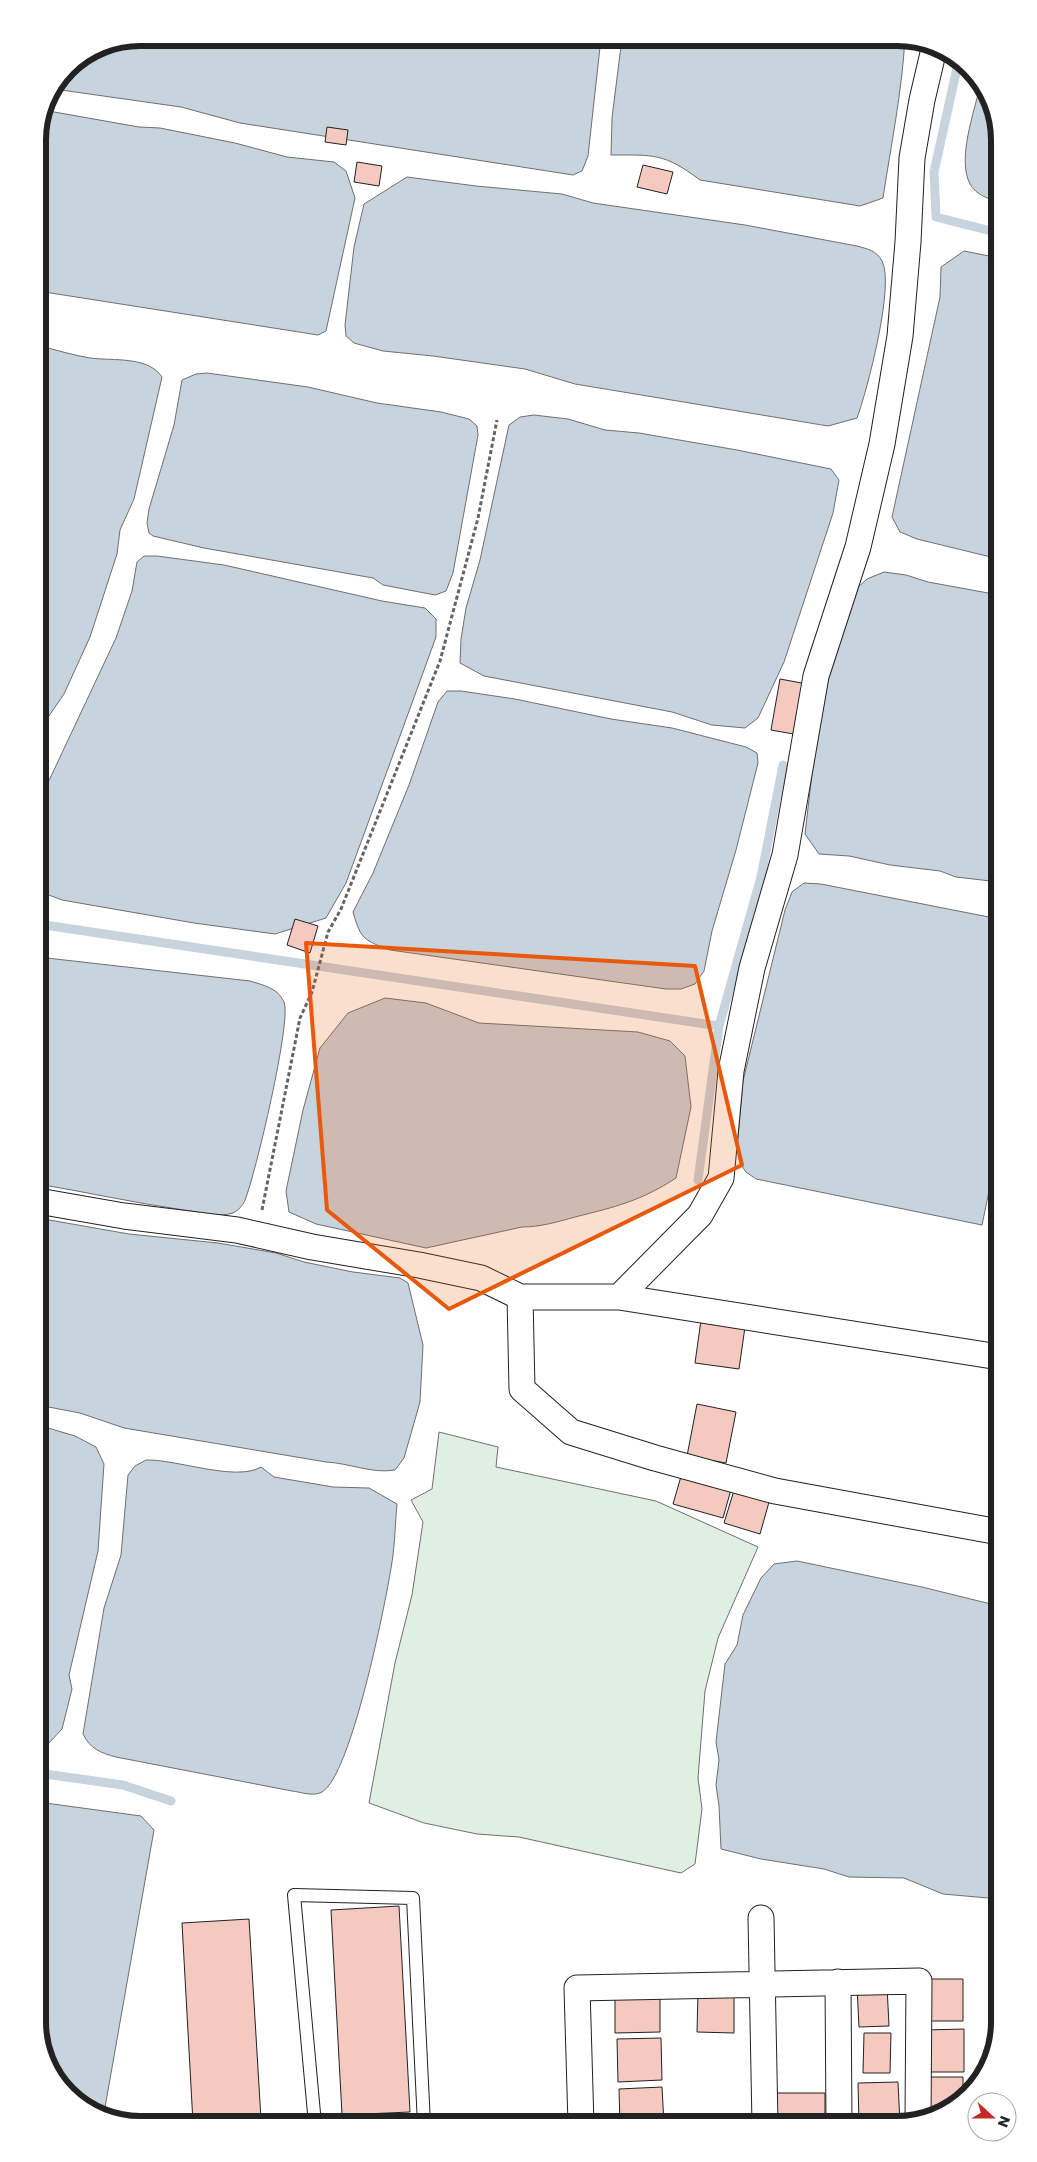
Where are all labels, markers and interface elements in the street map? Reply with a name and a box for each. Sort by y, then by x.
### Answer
north arrow [967,2092,1017,2142]
text: N [993,2113,1015,2130]

